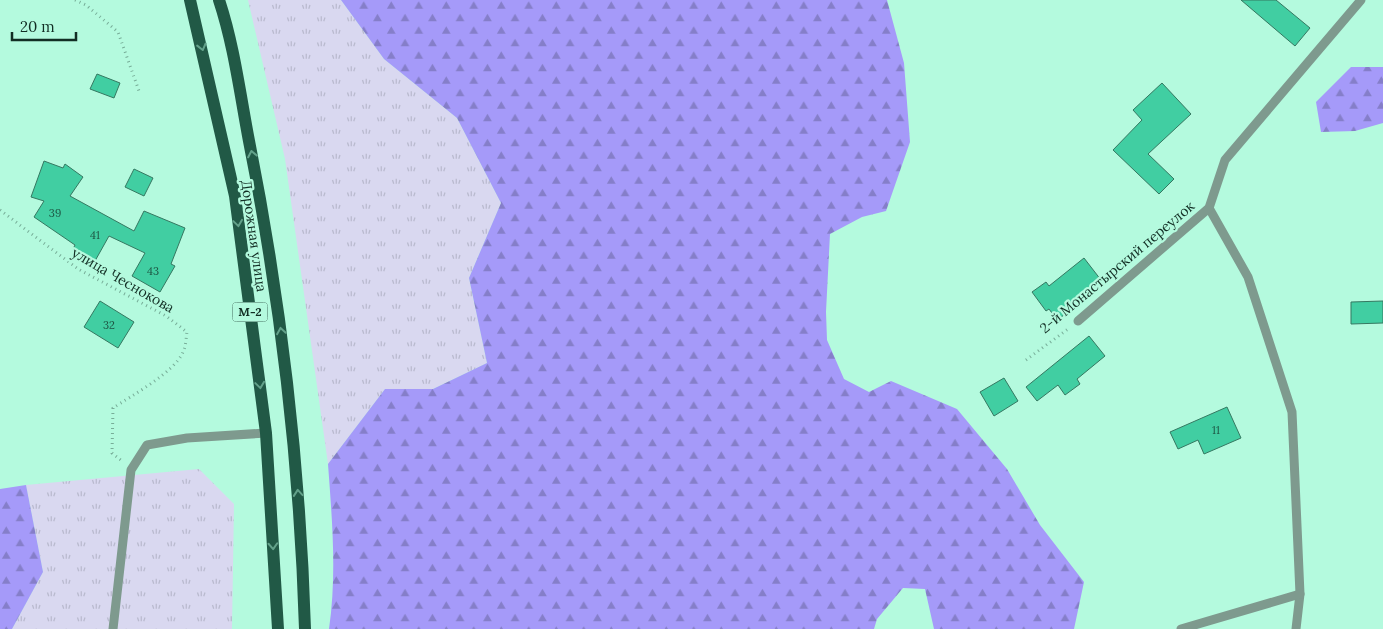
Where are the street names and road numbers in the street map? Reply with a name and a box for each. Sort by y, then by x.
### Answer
street label: Дорожная улица [237,179,271,293]
street label: 2-й Монастырский переулок [1036,197,1198,337]
street label: улица Чеснокова [69,243,177,317]
road number: М-2 [232,302,268,322]

